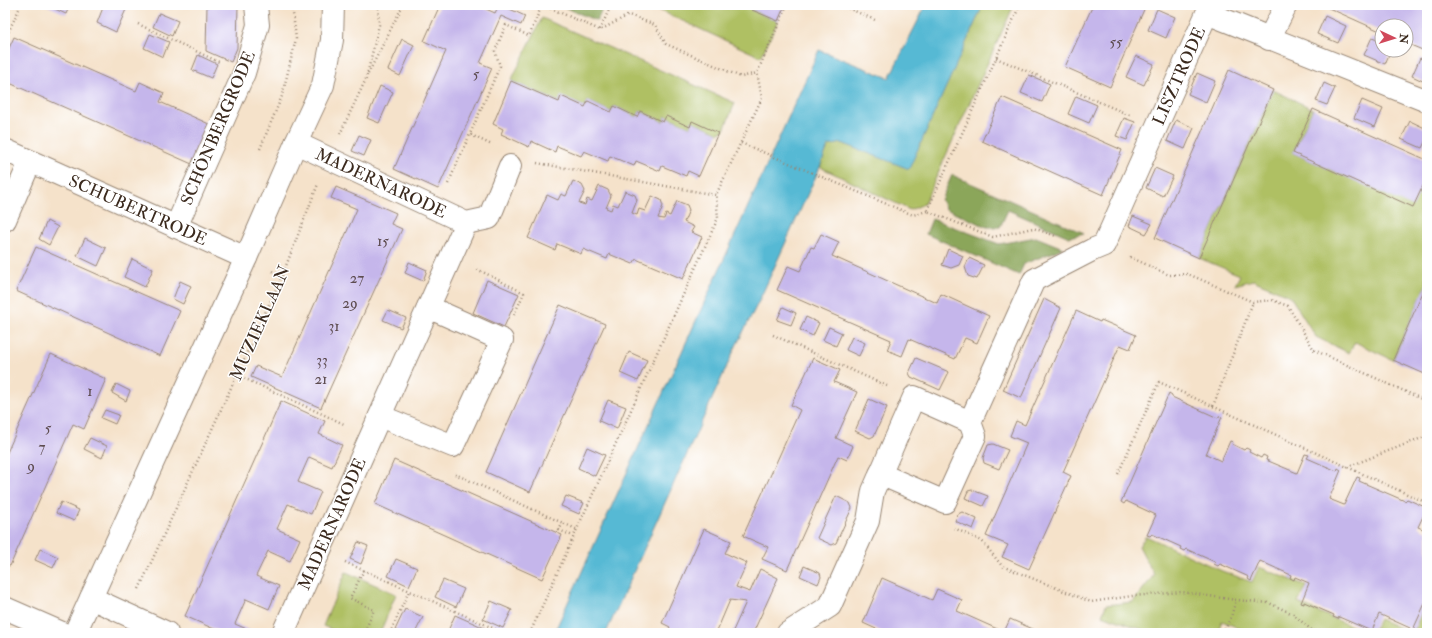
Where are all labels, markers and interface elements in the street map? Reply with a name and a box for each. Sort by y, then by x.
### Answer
north arrow [1374,18,1414,58]
street label: LISZTRODE [1148,24,1210,128]
text: N [1397,32,1410,45]
house number: 55 [1109,33,1123,52]
street label: SCHÖNBERGRODE [175,47,260,208]
house number: 5 [473,65,480,84]
street label: MADERNARODE [312,143,450,223]
street label: SCHUBERTRODE [66,170,210,250]
house number: 15 [377,232,389,251]
street label: MUZIEKLAAN [225,261,295,384]
house number: 27 [350,269,364,288]
house number: 29 [342,294,358,313]
house number: 31 [328,317,340,336]
house number: 33 [316,351,328,370]
house number: 21 [315,370,327,389]
house number: 1 [87,382,93,401]
house number: 5 [45,419,52,438]
house number: 7 [39,438,46,457]
street label: MADERNARODE [293,455,371,593]
house number: 9 [26,457,35,476]

